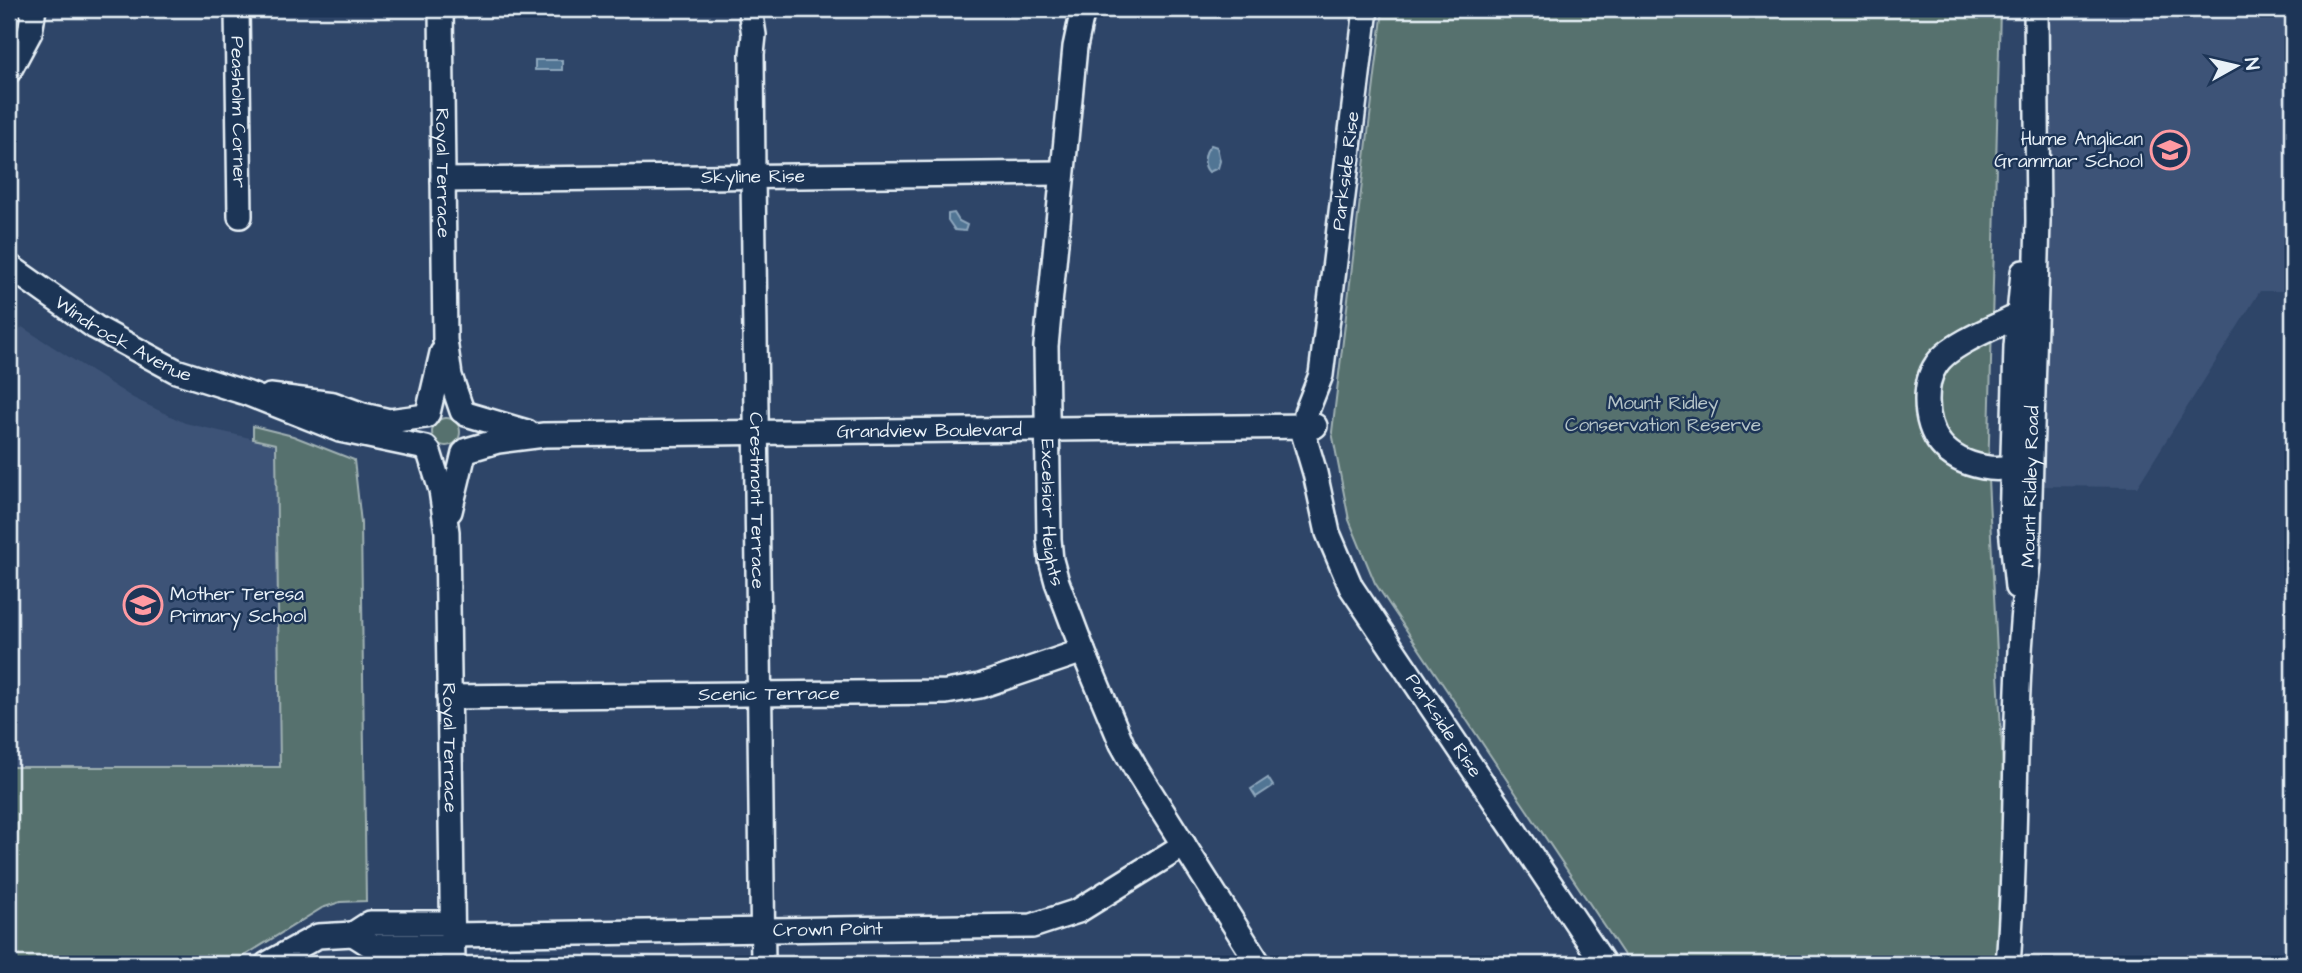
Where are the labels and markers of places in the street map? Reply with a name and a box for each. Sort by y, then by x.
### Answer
place label: Hume Anglican Grammar School [1994,126,2143,175]
school or university icon: Hume Anglican Grammar School [2149,129,2191,171]
place label: Mother Teresa Primary School [170,581,306,631]
school or university icon: Mother Teresa Primary School [122,584,164,626]

